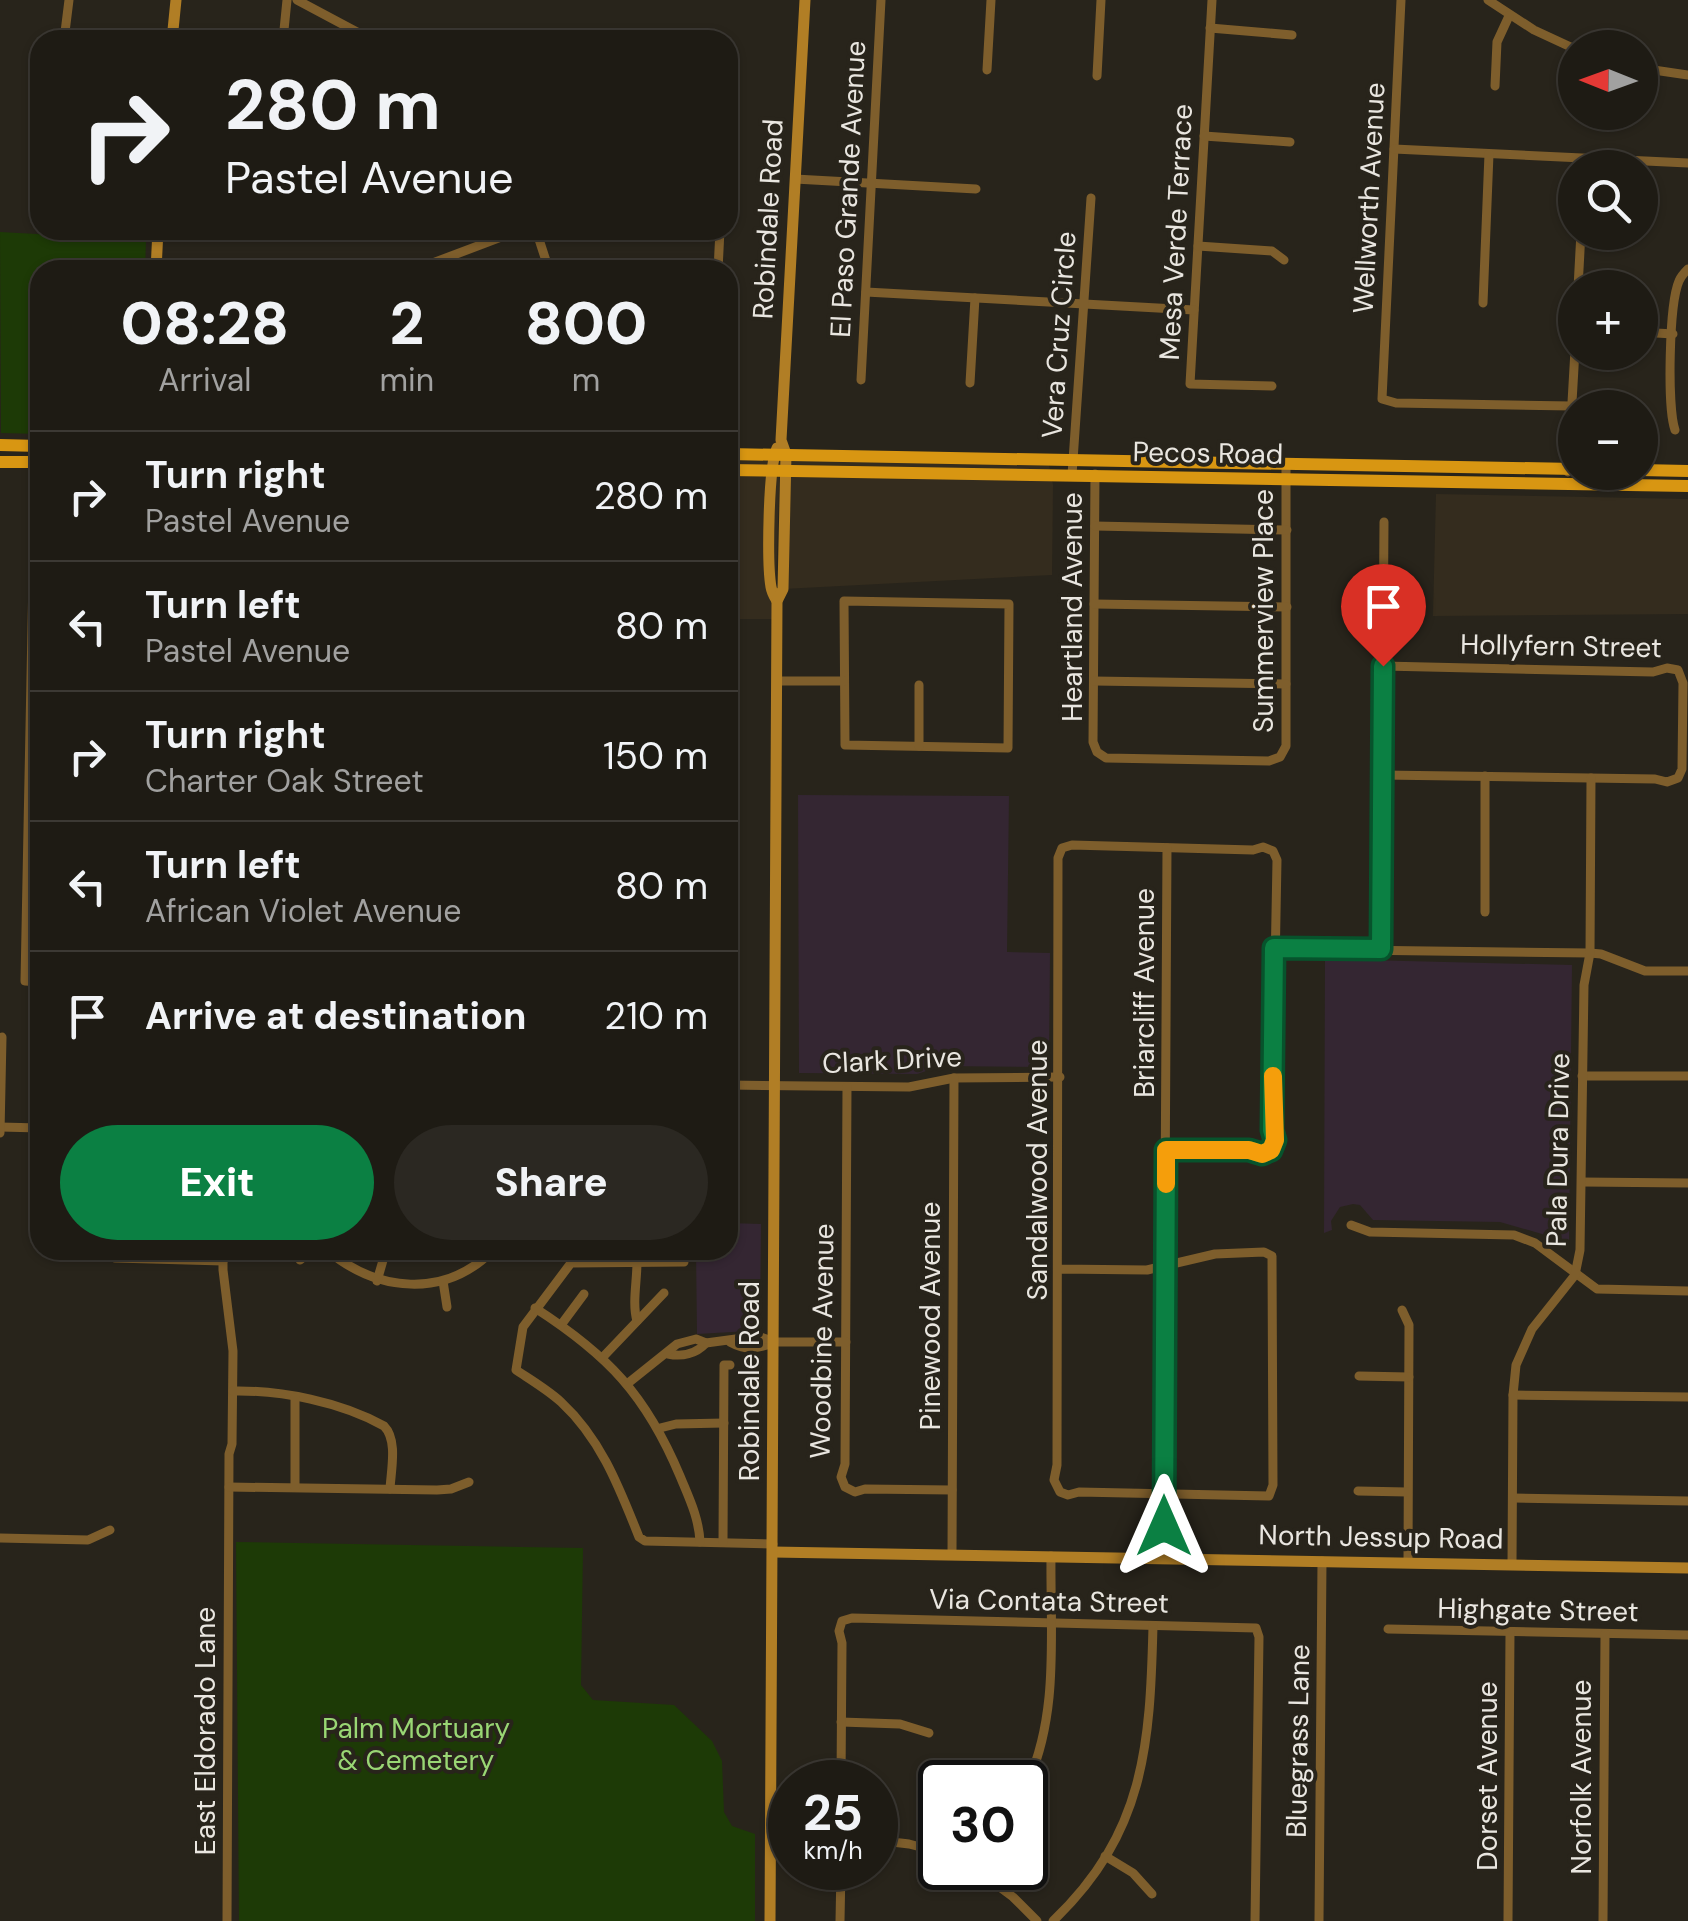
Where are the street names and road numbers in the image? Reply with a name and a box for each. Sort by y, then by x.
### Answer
street label: El Paso Grande Avenue [822,40,874,338]
street label: Wellworth Avenue [1344,81,1394,315]
street label: Mesa Verde Terrace [1151,103,1201,361]
street label: Robindale Road [744,118,792,320]
street label: Vera Cruz Circle [1033,230,1085,440]
street label: Pecos Road [1132,433,1284,473]
street label: Summerview Place [1245,489,1282,733]
street label: Heartland Avenue [1054,492,1091,722]
street label: Hollyfern Street [1460,626,1662,666]
street label: Briarcliff Avenue [1126,888,1163,1098]
street label: Clark Drive [821,1038,963,1082]
street label: Sandalwood Avenue [1019,1040,1056,1300]
street label: Pala Dura Drive [1538,1052,1578,1248]
street label: Pinewood Avenue [912,1202,949,1430]
street label: Woodbine Avenue [801,1223,843,1459]
street label: Robindale Road [731,1281,768,1481]
street label: North Jessup Road [1258,1516,1504,1558]
street label: Via Contata Street [929,1580,1169,1622]
street label: Highgate Street [1437,1590,1639,1630]
street label: East Eldorado Lane [187,1607,224,1855]
street label: Bluegrass Lane [1278,1644,1318,1838]
street label: Norfolk Avenue [1563,1680,1600,1874]
street label: Dorset Avenue [1469,1681,1506,1871]

